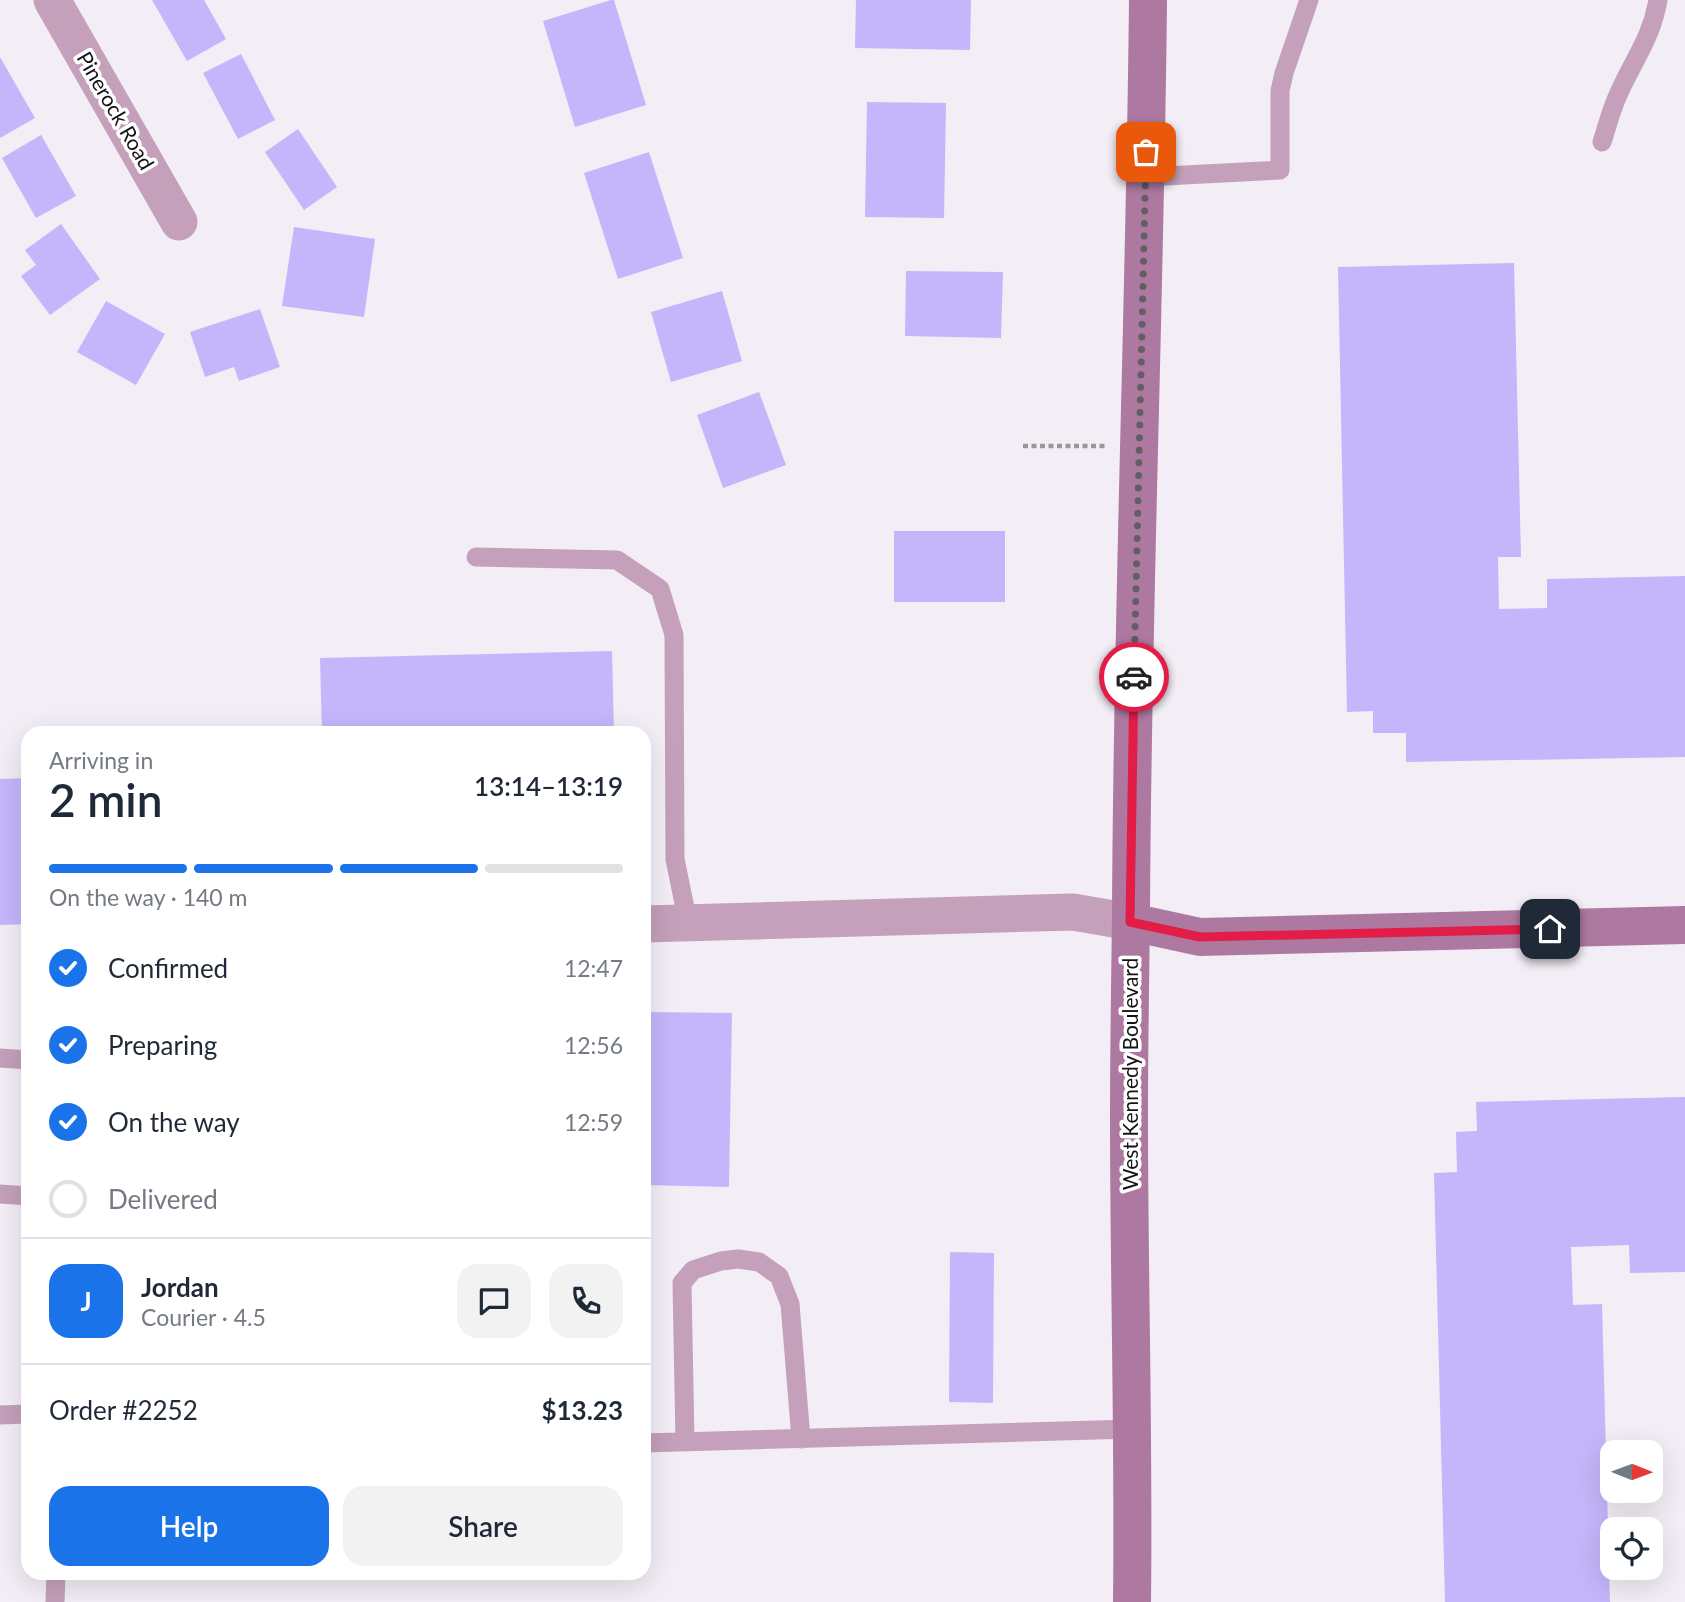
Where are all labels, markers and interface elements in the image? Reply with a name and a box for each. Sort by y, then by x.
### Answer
street label: Pinerock Road [72,47,160,174]
pin [1116,122,1176,182]
icon: bag [1127,133,1165,171]
courier [1099,642,1169,712]
icon: car [1115,658,1153,696]
text: Arriving in [49,746,153,774]
text: 13:14–13:19 [474,770,623,802]
text: 2 min [49,772,163,827]
text: On the way · 140 m [49,883,248,911]
pin [1520,899,1580,959]
icon: home [1531,910,1569,948]
icon: check [49,949,87,987]
text: Confirmed [108,952,228,984]
text: 12:47 [564,954,623,982]
street label: West Kennedy Boulevard [1117,958,1142,1190]
icon: check [49,1026,87,1064]
text: Preparing [108,1029,217,1061]
text: 12:56 [564,1031,623,1059]
icon: check [49,1103,87,1141]
text: On the way [108,1106,240,1138]
text: 12:59 [564,1108,623,1136]
text: Delivered [108,1183,218,1215]
button: chat [457,1264,531,1338]
button: phone [549,1264,623,1338]
text: Jordan [141,1271,219,1303]
text: J [80,1285,92,1317]
text: Courier · 4.5 [141,1303,266,1331]
text: Order #2252 [49,1394,198,1426]
text: $13.23 [541,1394,623,1426]
north arrow [1600,1440,1662,1503]
map controls [1600,1440,1663,1580]
button: Help [49,1486,329,1566]
button: Share [343,1486,623,1566]
button: locate [1600,1517,1663,1580]

